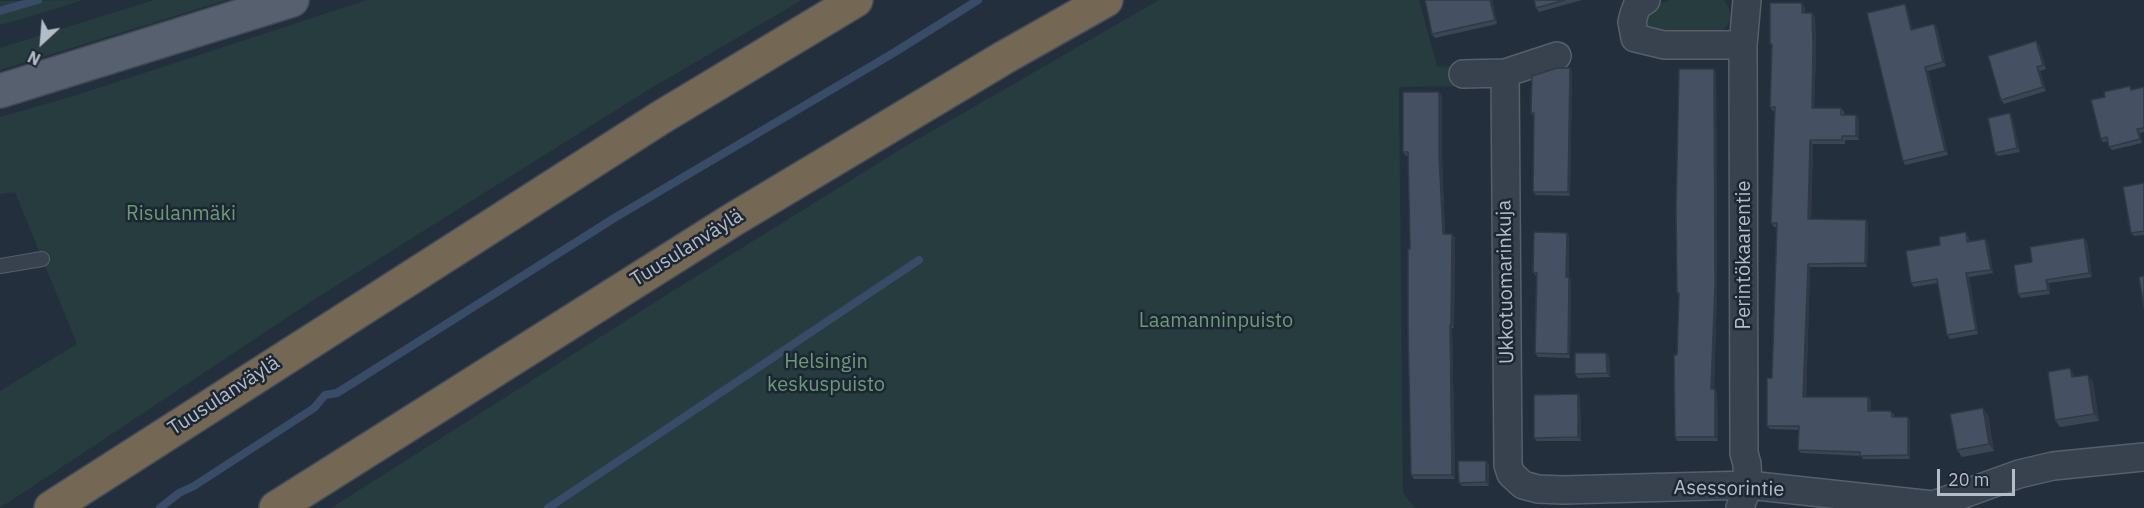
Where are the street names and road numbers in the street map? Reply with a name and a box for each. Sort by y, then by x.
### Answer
street label: Perintökaarentie [1732,181,1756,329]
street label: Ukkotuomarinkuja [1493,200,1519,364]
street label: Tuusulanväylä [626,204,748,292]
street label: Tuusulanväylä [164,351,284,441]
street label: Asessorintie [1673,476,1785,502]

